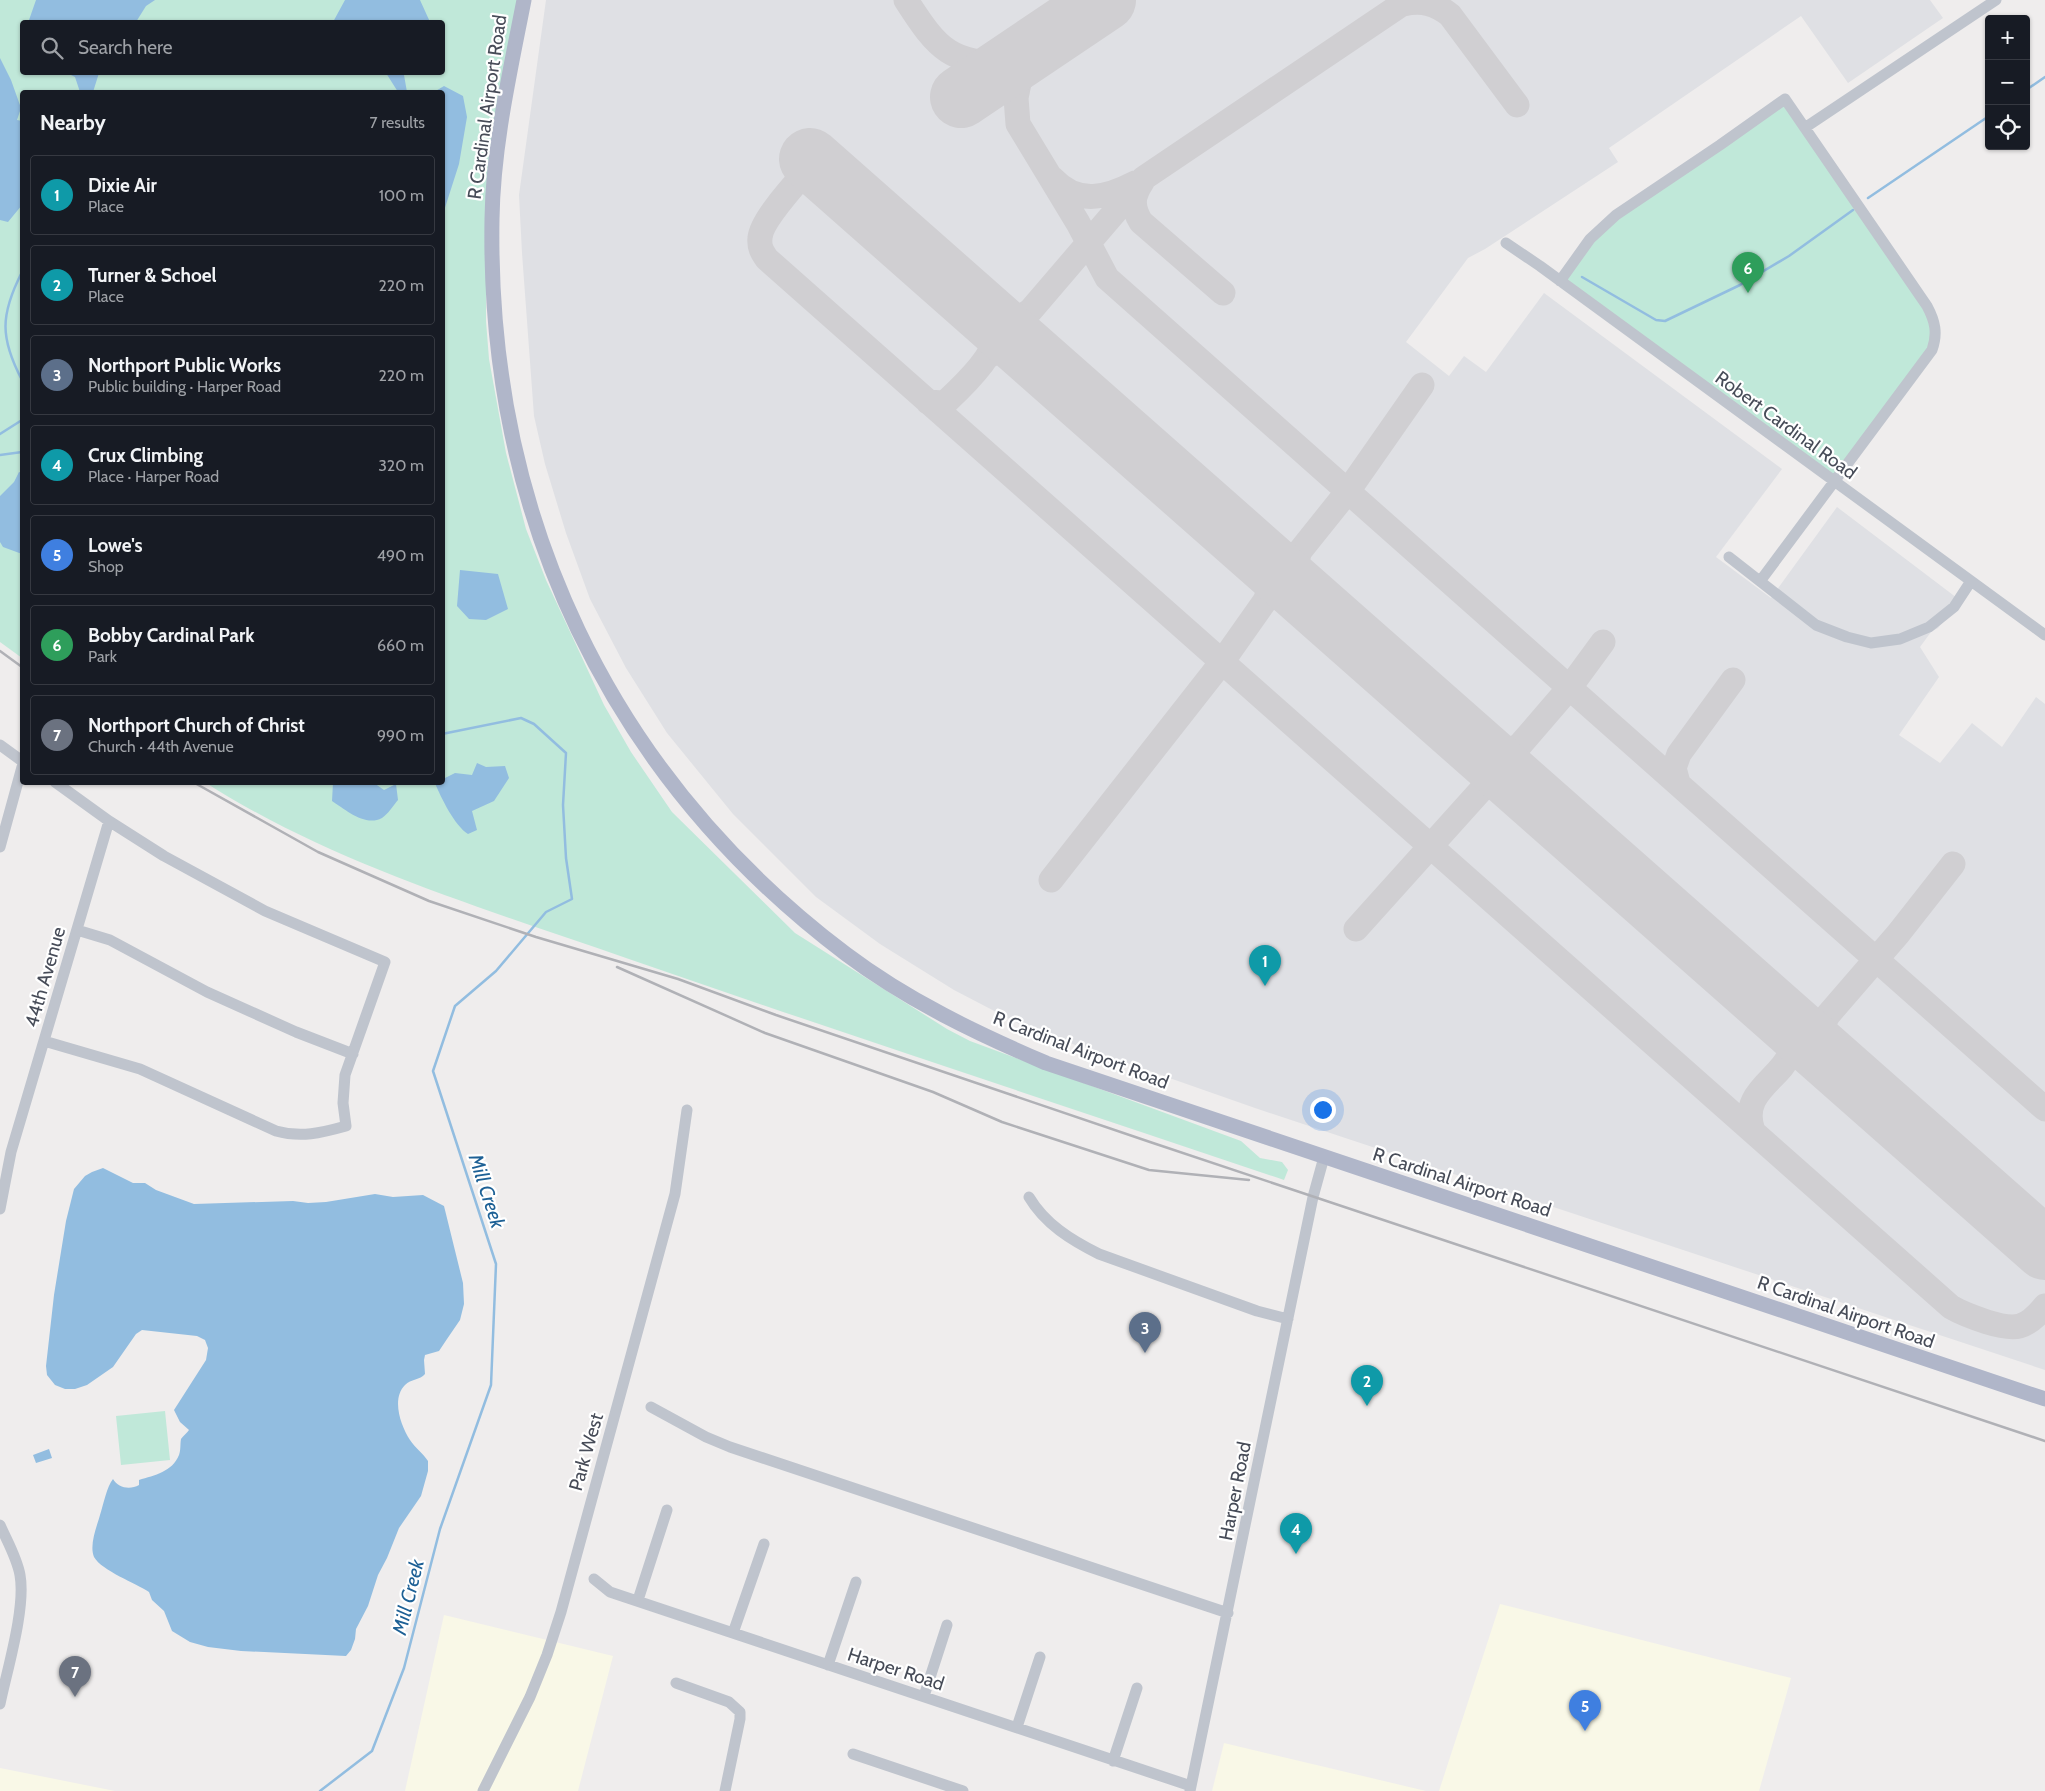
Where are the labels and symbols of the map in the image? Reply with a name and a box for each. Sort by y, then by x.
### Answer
street label: R Cardinal Airport Road [463,13,511,201]
pin: 6 [1732,252,1764,293]
street label: Robert Cardinal Road [1711,366,1861,484]
street label: 44th Avenue [20,924,70,1030]
pin: 1 [1249,945,1281,986]
street label: R Cardinal Airport Road [990,1006,1172,1094]
your location [1310,1097,1336,1123]
street label: R Cardinal Airport Road [1370,1142,1554,1222]
water label: Mill Creek [463,1150,511,1233]
street label: R Cardinal Airport Road [1754,1271,1938,1353]
pin: 3 [1129,1312,1161,1353]
pin: 2 [1351,1365,1383,1406]
street label: Park West [564,1410,608,1494]
street label: Harper Road [1214,1440,1256,1542]
pin: 4 [1280,1513,1312,1554]
water label: Mill Creek [387,1555,429,1638]
street label: Harper Road [845,1643,947,1695]
pin: 7 [59,1656,91,1697]
pin: 5 [1569,1690,1601,1731]

